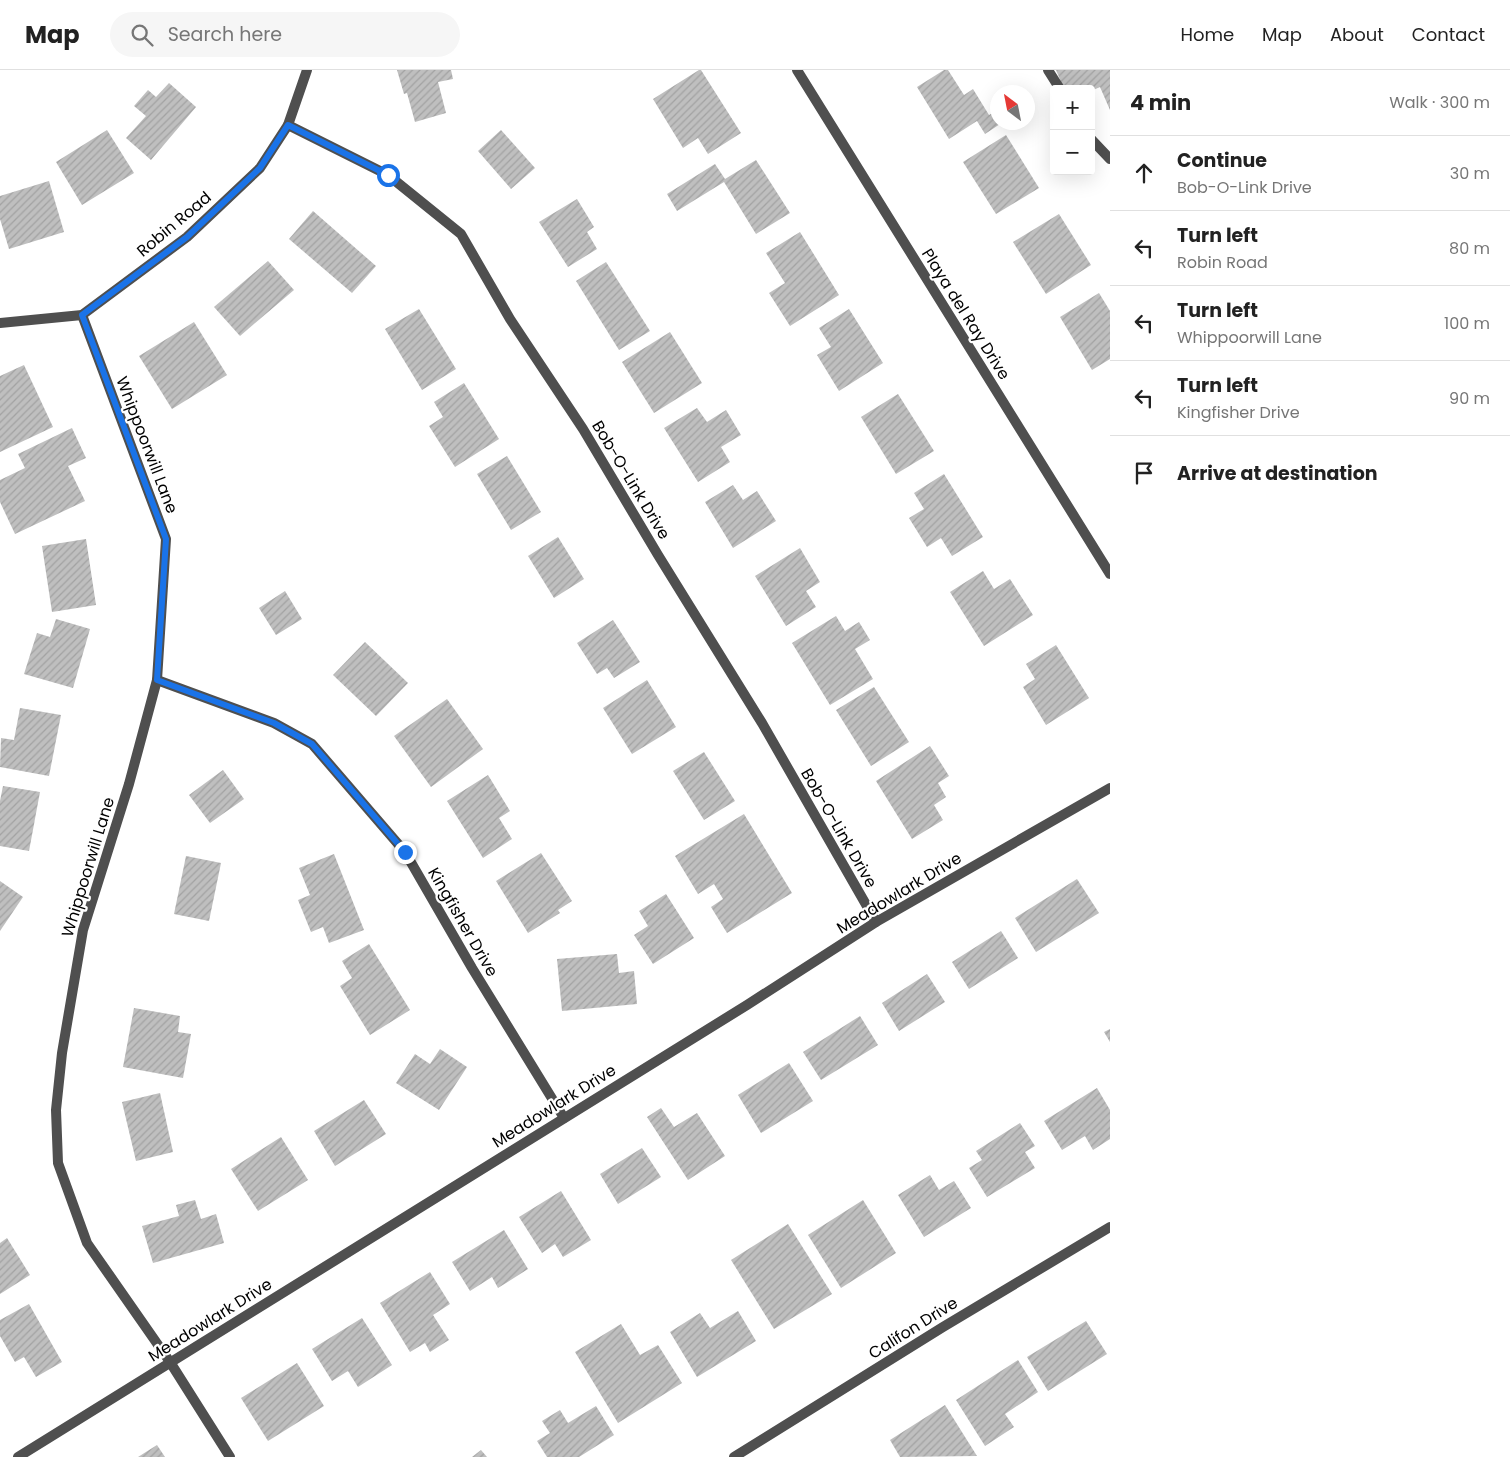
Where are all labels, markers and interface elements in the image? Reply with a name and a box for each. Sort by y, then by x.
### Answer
search box [110,12,460,57]
text: Map [25,18,80,51]
icon: search [128,21,156,49]
text: Search here [168,21,282,48]
text: Home [1180,22,1234,47]
text: Map [1262,22,1302,47]
text: About [1330,22,1384,47]
text: Contact [1412,22,1485,47]
north arrow [990,85,1035,130]
map controls [1050,85,1095,175]
button: + [1050,85,1095,130]
text: 4 min [1130,88,1191,117]
text: Walk · 300 m [1389,91,1490,114]
button: − [1050,130,1095,175]
text: Continue [1177,147,1267,174]
icon: ahead [1130,159,1158,187]
text: 30 m [1450,162,1490,185]
route start [377,164,400,187]
text: Bob-O-Link Drive [1177,176,1312,199]
street label: Robin Road [132,186,216,262]
text: Turn left [1177,222,1258,249]
icon: left [1130,234,1158,262]
text: 80 m [1449,237,1490,260]
street label: Playa del Ray Drive [916,244,1016,384]
text: Robin Road [1177,251,1268,274]
text: Turn left [1177,297,1258,324]
icon: left [1130,309,1158,337]
text: 100 m [1444,312,1490,335]
text: Whippoorwill Lane [1177,326,1322,349]
text: Turn left [1177,372,1258,399]
street label: Whippoorwill Lane [110,373,184,517]
icon: left [1130,384,1158,412]
text: 90 m [1449,387,1490,410]
text: Kingfisher Drive [1177,401,1300,424]
street label: Bob-O-Link Drive [586,416,676,544]
icon: arrive [1130,459,1158,487]
text: Arrive at destination [1177,460,1378,487]
street label: Bob-O-Link Drive [795,764,883,892]
street label: Whippoorwill Lane [56,794,120,940]
route end [394,841,417,864]
street label: Meadowlark Drive [832,847,966,939]
street label: Kingfisher Drive [422,863,504,981]
street label: Meadowlark Drive [488,1059,620,1153]
street label: Meadowlark Drive [144,1273,276,1367]
street label: Califon Drive [864,1291,962,1365]

